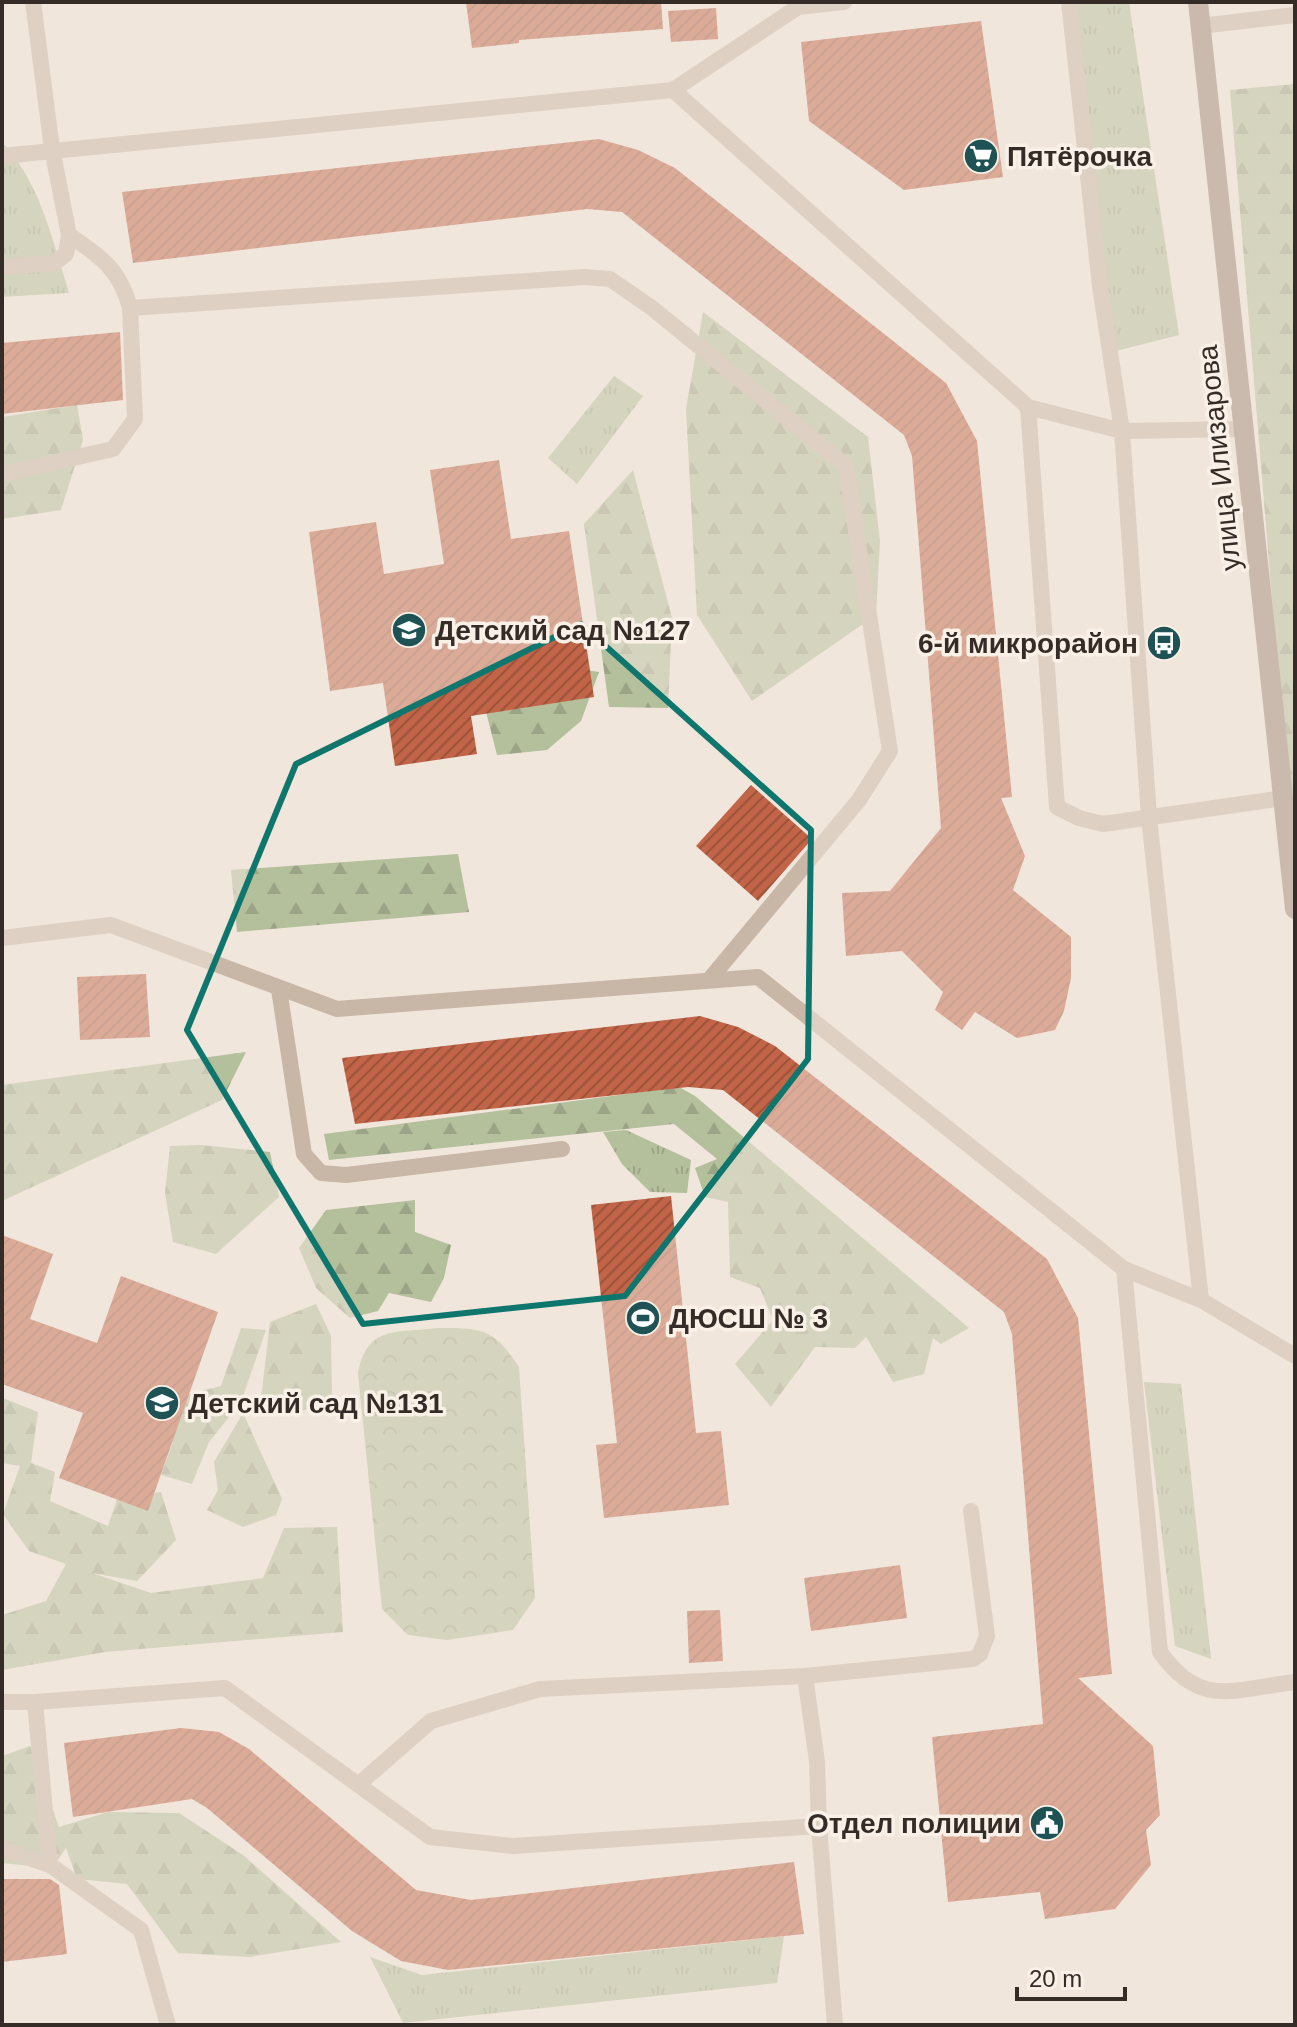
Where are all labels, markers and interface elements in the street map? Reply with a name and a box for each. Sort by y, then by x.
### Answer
supermarket icon: Пятёрочка [962,137,1000,175]
place label: Пятёрочка [1007,141,1153,172]
street label: улица Илизарова [1192,343,1246,572]
school or university icon: Детский сад №127 [390,611,428,649]
place label: Детский сад №127 [435,615,691,646]
bus stop icon: 6-й микрорайон [1145,624,1183,662]
place label: 6-й микрорайон [918,628,1138,659]
sports icon: ДЮСШ № 3 [624,1299,662,1337]
place label: ДЮСШ № 3 [669,1303,828,1334]
school or university icon: Детский сад №131 [143,1384,181,1422]
place label: Детский сад №131 [188,1388,444,1419]
public building icon: Отдел полиции [1028,1804,1066,1842]
place label: Отдел полиции [807,1808,1021,1839]
scale bar [1017,1951,1125,2001]
text: 20 m [1029,1965,1082,1992]

